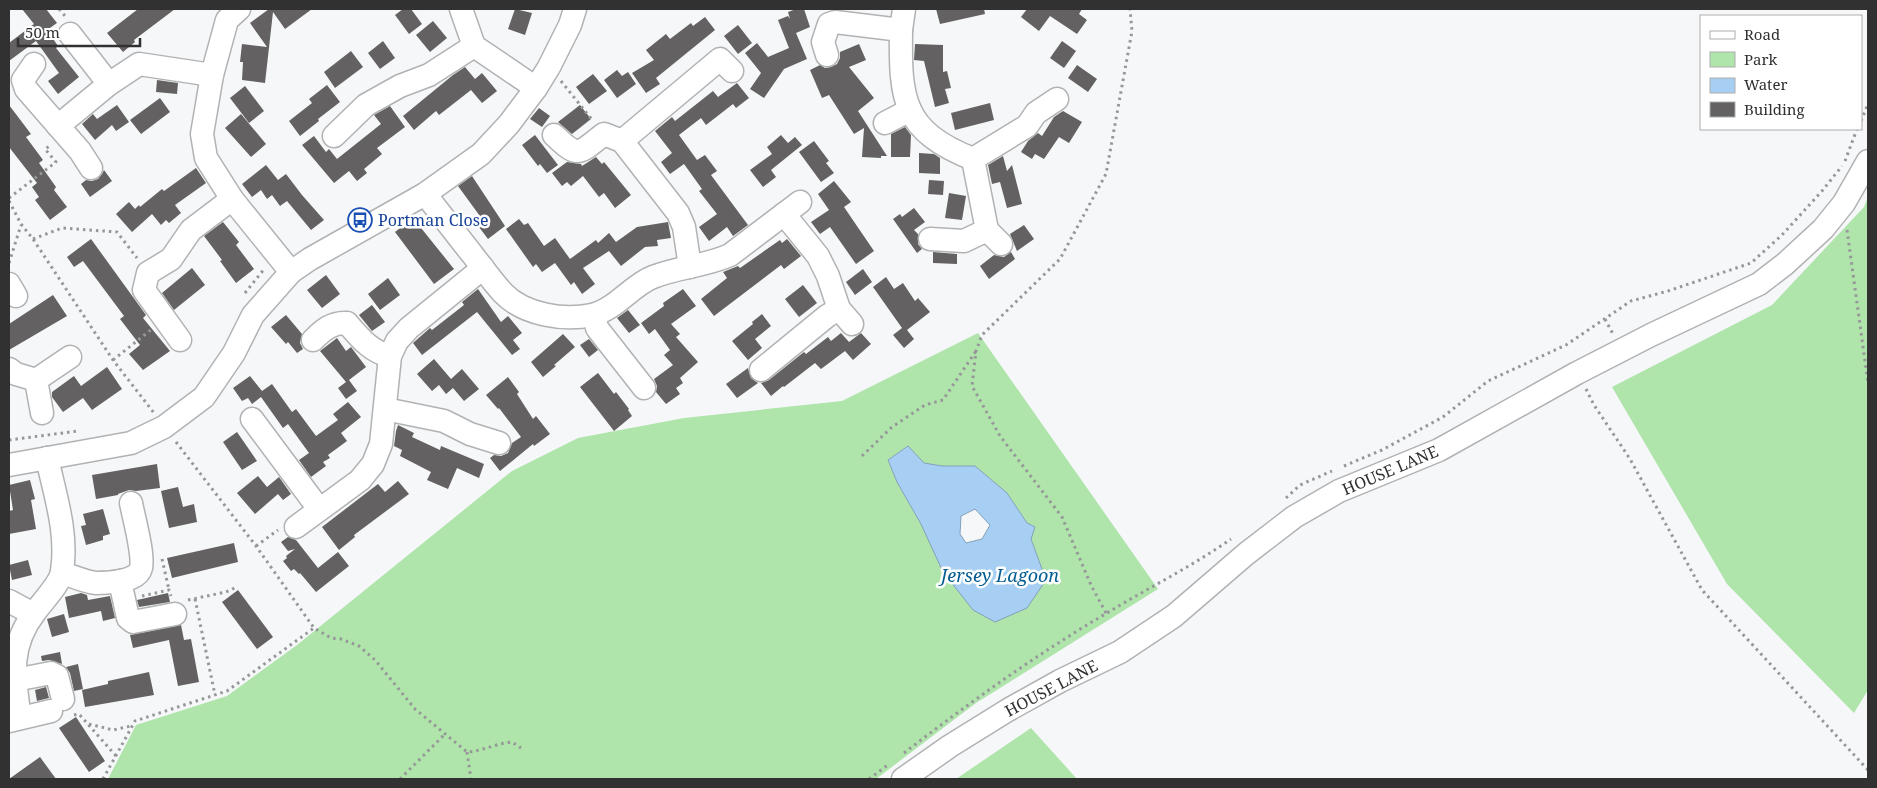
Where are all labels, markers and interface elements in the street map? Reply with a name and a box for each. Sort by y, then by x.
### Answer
scale bar [18,15,140,47]
legend [1700,15,1862,130]
text: 50 m [25,22,60,42]
text: Road [1744,24,1780,44]
text: Park [1744,49,1778,69]
text: Water [1744,74,1787,94]
text: Building [1744,99,1805,119]
bus stop icon: Portman Close [347,207,373,233]
place label: Portman Close [378,209,488,231]
street label: HOUSE LANE [1339,440,1441,500]
water label: Jersey Lagoon [938,563,1059,587]
street label: HOUSE LANE [1001,654,1101,722]

